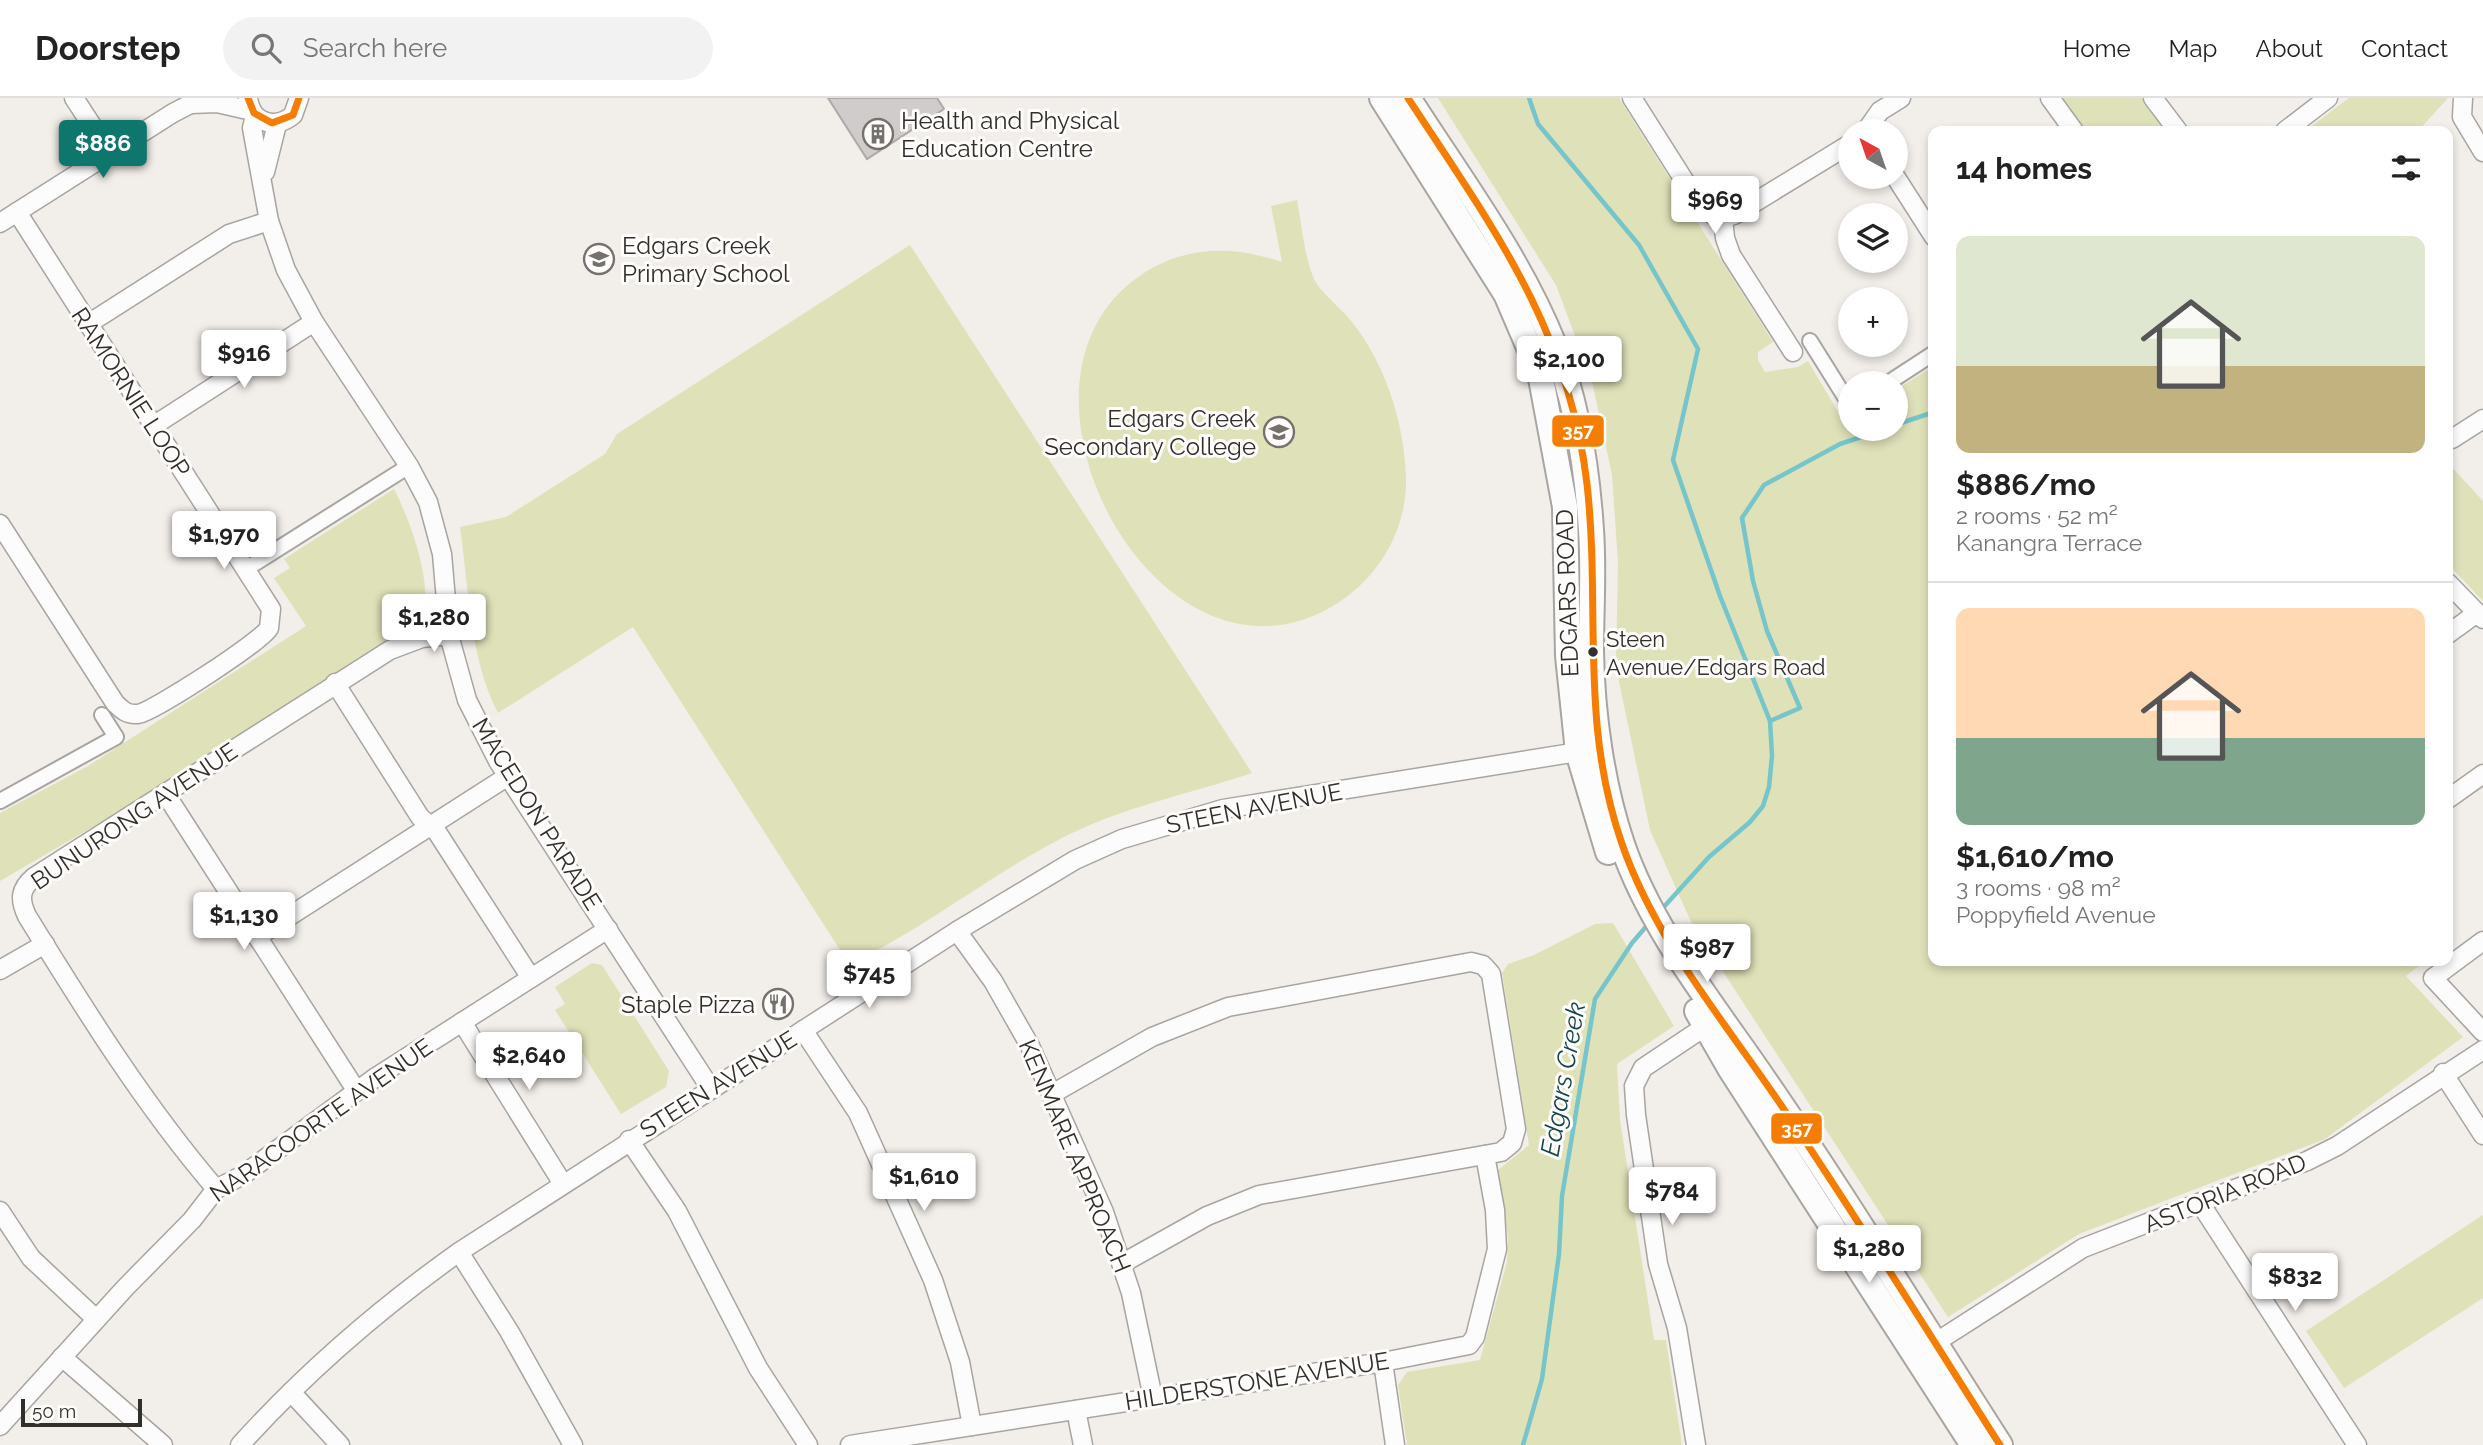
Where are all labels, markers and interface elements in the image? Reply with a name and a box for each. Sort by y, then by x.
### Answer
search box [223,17,713,80]
text: Doorstep [35,29,181,68]
icon: search [247,29,285,67]
text: Search here [303,33,447,63]
text: Home [2063,34,2131,63]
text: Map [2169,34,2217,63]
text: About [2255,34,2323,63]
text: Contact [2361,34,2448,63]
place label: Health and Physical Education Centre [901,106,1120,163]
building icon: Health and Physical Education Centre [861,117,895,151]
north arrow [1838,119,1908,189]
map controls [1838,119,1908,441]
pin: $886 [62,120,144,180]
text: $886 [75,129,131,156]
icon: filters [2387,149,2425,187]
text: 14 homes [1956,151,2092,186]
pin: $969 [1674,176,1756,236]
text: $969 [1687,185,1743,212]
button: layers [1838,203,1908,273]
place label: Edgars Creek Primary School [622,231,790,288]
school or university icon: Edgars Creek Primary School [582,242,616,276]
icon: home [2128,281,2254,407]
button: + [1838,287,1908,357]
street label: RAMORNIE LOOP [65,302,197,482]
pin: $916 [203,330,285,390]
pin: $2,100 [1512,336,1626,396]
text: $916 [217,339,271,366]
text: $2,100 [1533,345,1605,372]
button: − [1838,371,1908,441]
place label: Edgars Creek Secondary College [1044,404,1256,461]
line badge: 357 [1551,414,1605,448]
school or university icon: Edgars Creek Secondary College [1262,415,1296,449]
text: 357 [1562,419,1594,441]
text: $886/mo [1956,467,2096,502]
text: 2 rooms · 52 m² [1956,502,2118,529]
street label: EDGARS ROAD [1550,509,1584,677]
pin: $1,970 [167,512,281,571]
text: $1,970 [188,520,260,547]
text: Kanangra Terrace [1956,529,2142,556]
pin: $1,280 [377,594,491,654]
text: $1,280 [398,603,470,630]
place label: Steen Avenue/Edgars Road [1606,626,1826,680]
marker: Steen Avenue/Edgars Road [1586,645,1600,659]
icon: home [2128,653,2254,779]
street label: MACEDON PARADE [466,713,608,915]
street label: BUNURONG AVENUE [25,736,243,896]
street label: STEEN AVENUE [1163,777,1345,839]
text: $1,610/mo [1956,839,2114,874]
text: 3 rooms · 98 m² [1956,874,2121,901]
pin: $1,130 [187,892,301,952]
text: $1,130 [209,901,279,928]
text: Poppyfield Avenue [1956,901,2156,928]
pin: $987 [1666,924,1748,984]
text: $987 [1680,933,1734,960]
pin: $745 [828,950,910,1010]
text: $745 [843,959,895,986]
restaurant icon: Staple Pizza [761,987,795,1021]
place label: Staple Pizza [621,990,755,1019]
water label: Edgars Creek [1535,999,1591,1158]
street label: STEEN AVENUE [634,1024,802,1144]
street label: NARACOORTE AVENUE [204,1032,438,1208]
pin: $2,640 [472,1032,586,1092]
street label: KENMARE APPROACH [1013,1035,1137,1277]
text: $2,640 [492,1041,566,1068]
line badge: 357 [1770,1112,1823,1145]
text: 357 [1781,1117,1813,1139]
street label: ASTORIA ROAD [2140,1147,2310,1239]
pin: $1,610 [867,1154,981,1213]
text: $1,610 [889,1162,959,1189]
pin: $784 [1631,1168,1713,1227]
text: $784 [1645,1176,1699,1203]
pin: $1,280 [1812,1226,1926,1285]
text: $1,280 [1833,1234,1905,1261]
pin: $832 [2254,1254,2336,1313]
text: $832 [2268,1262,2322,1289]
street label: HILDERSTONE AVENUE [1123,1346,1391,1416]
scale bar [21,1396,142,1428]
text: 50 m [32,1400,76,1422]

